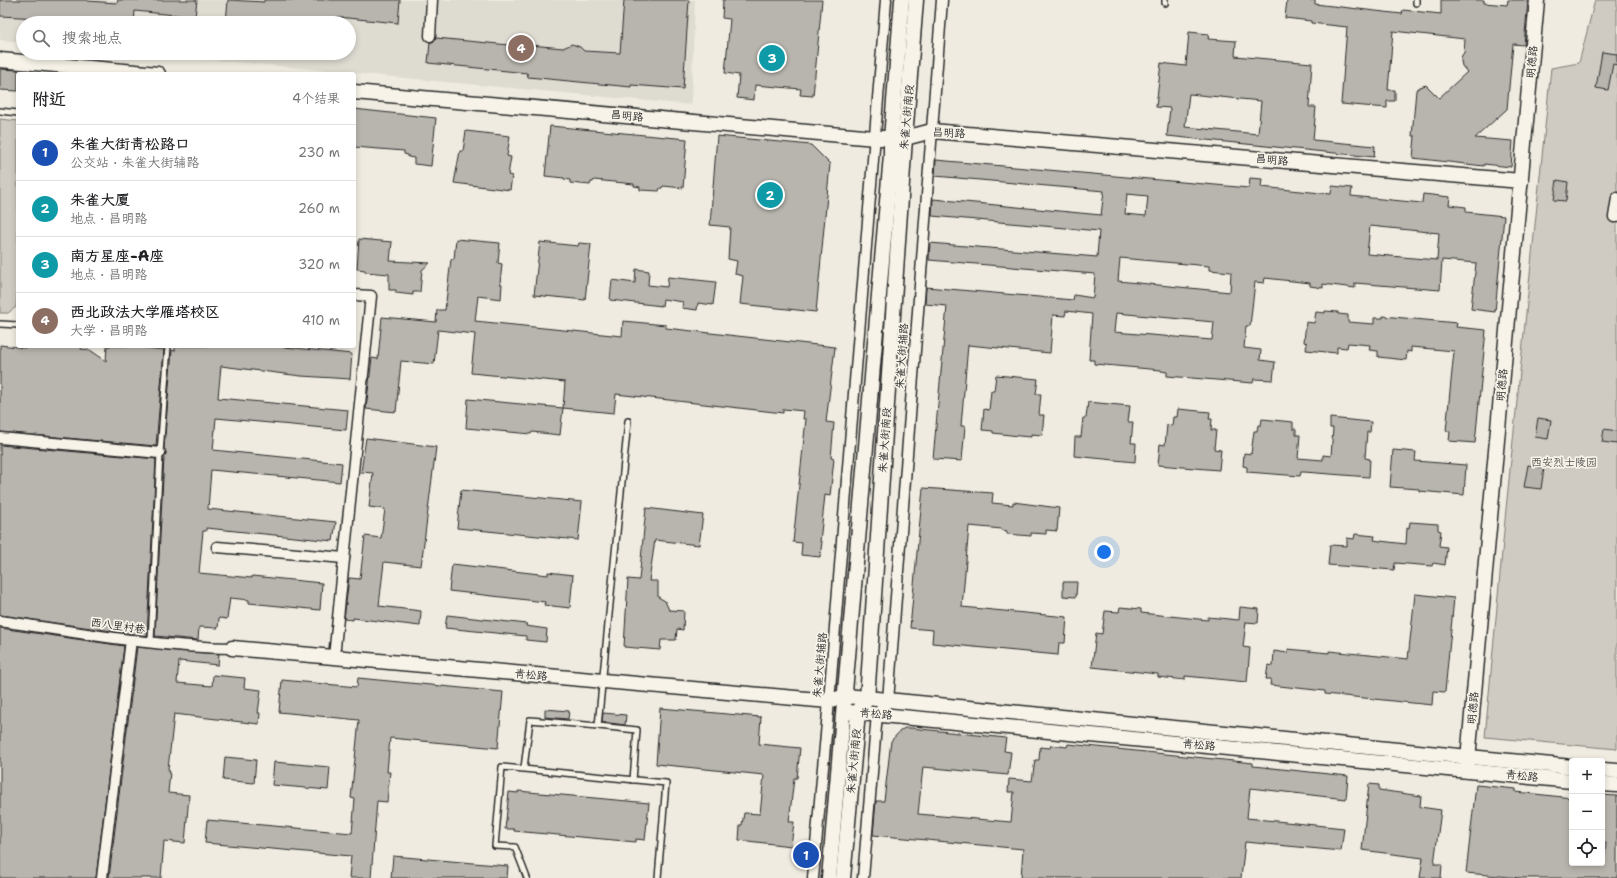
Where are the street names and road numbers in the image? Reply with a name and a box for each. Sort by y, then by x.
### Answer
street label: 明德路 [1523,45,1541,79]
street label: 朱雀大街南段 [897,83,917,151]
street label: 昌明路 [610,107,644,125]
street label: 昌明路 [932,125,966,141]
street label: 昌明路 [1255,151,1289,169]
street label: 朱雀大街辅路 [892,323,912,389]
street label: 明德路 [1493,368,1511,402]
street label: 朱雀大街南段 [875,407,895,473]
street label: 西八里村巷 [90,615,146,637]
street label: 朱雀大街辅路 [810,631,830,699]
street label: 青松路 [514,666,548,684]
street label: 明德路 [1464,691,1482,725]
street label: 青松路 [859,705,893,723]
street label: 朱雀大街南段 [844,727,864,795]
street label: 青松路 [1182,736,1216,754]
street label: 青松路 [1505,767,1539,785]

